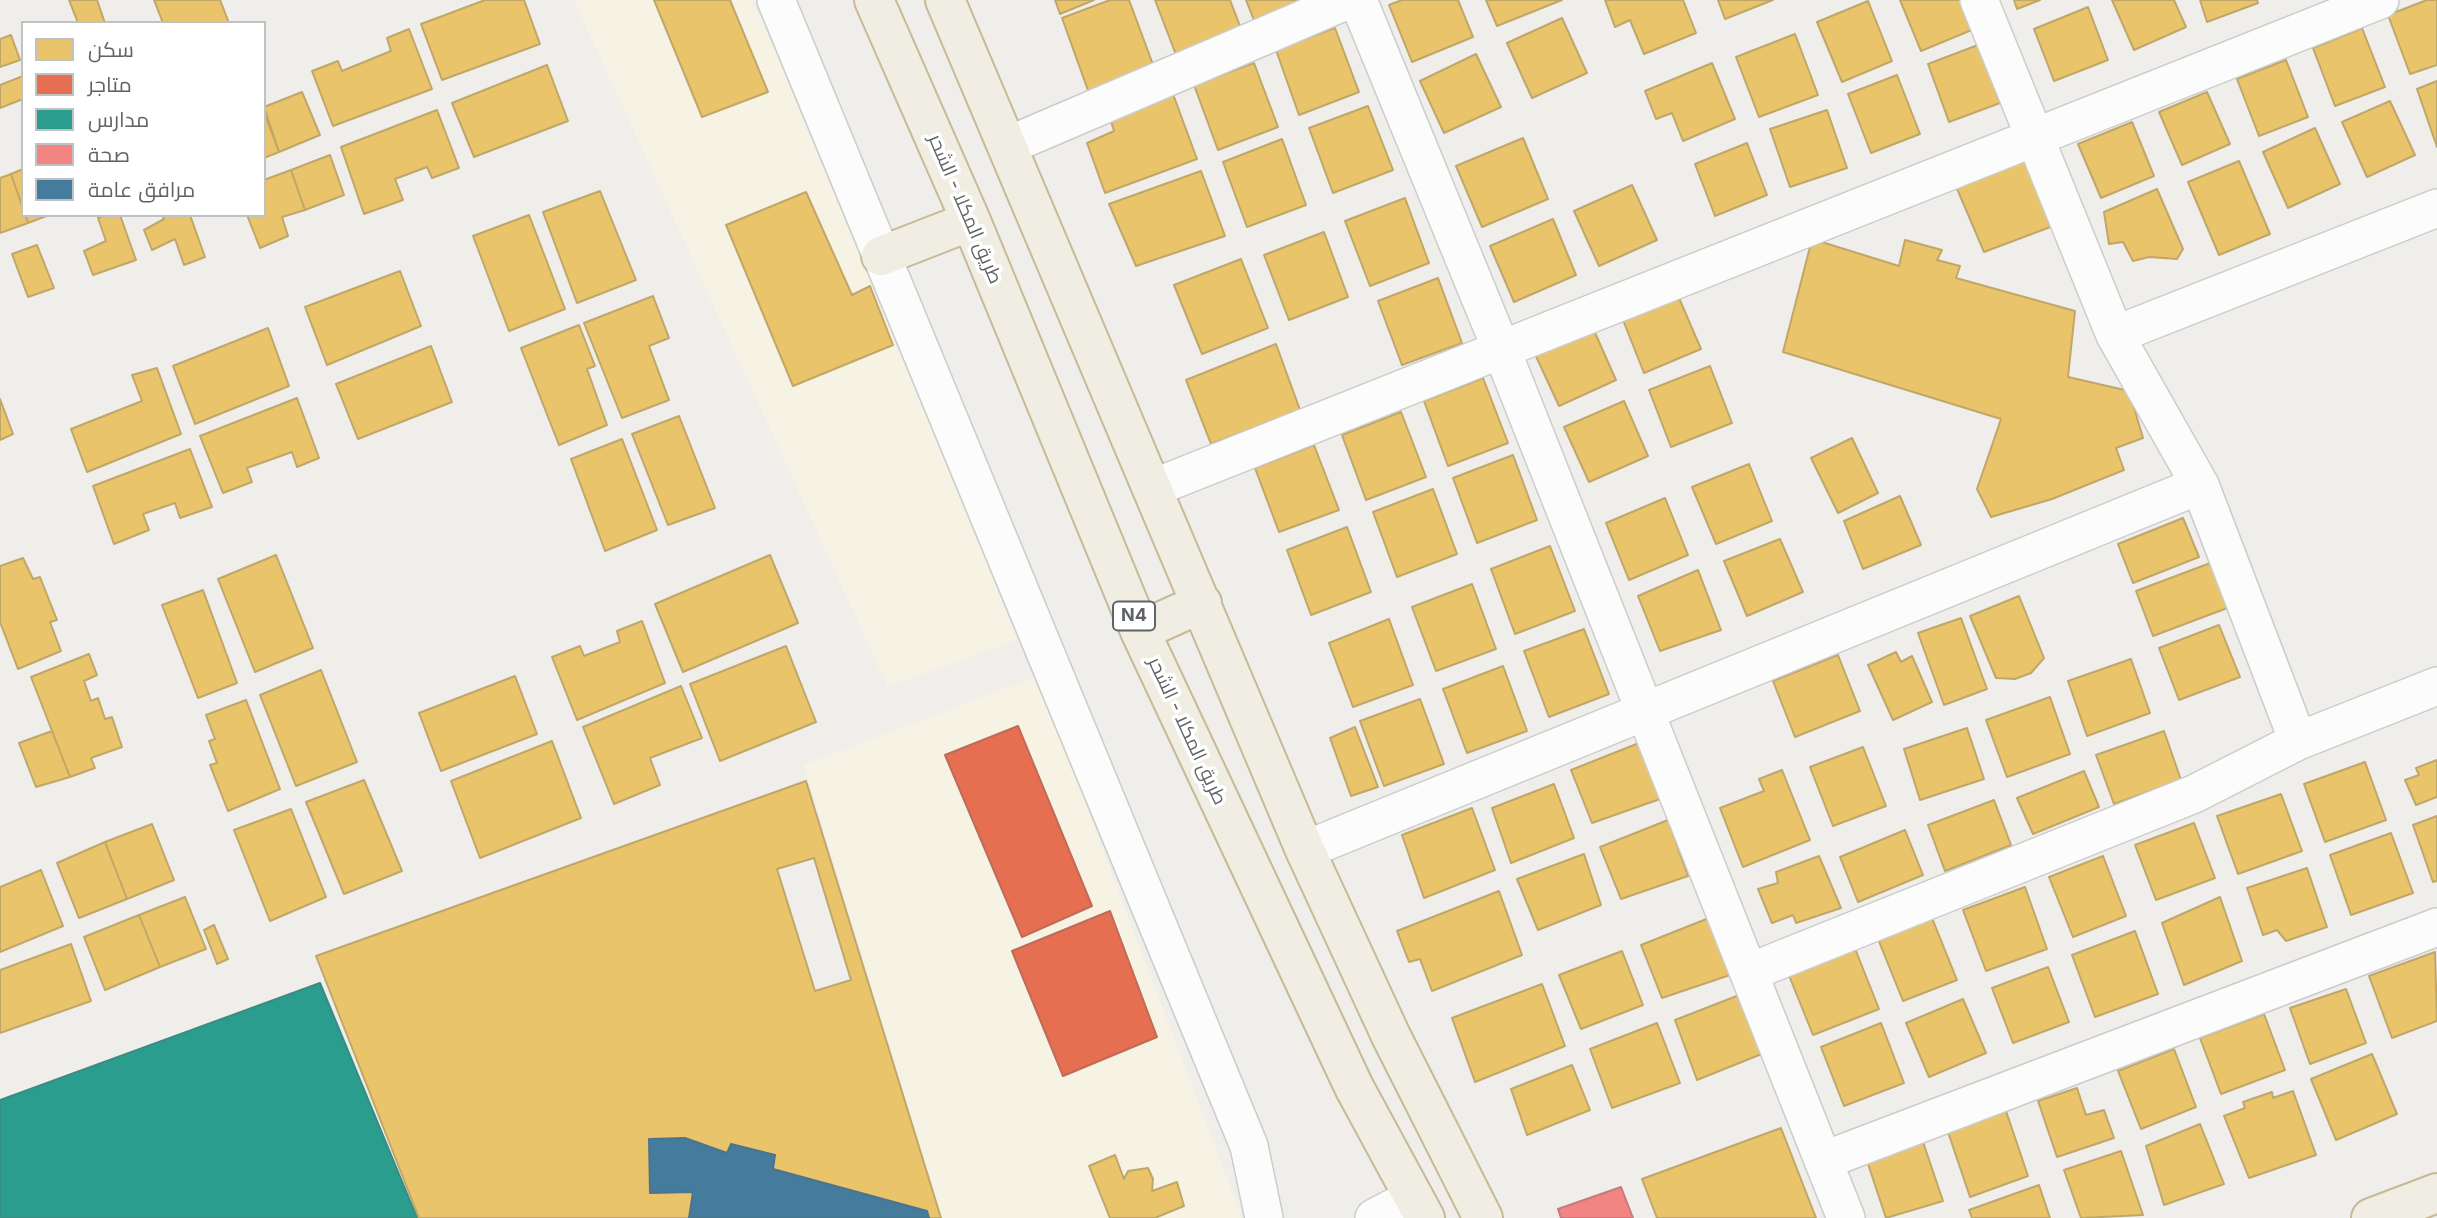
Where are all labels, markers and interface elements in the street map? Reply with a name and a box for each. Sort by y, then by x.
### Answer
legend [21,21,266,217]
text: سكن [88,37,134,62]
text: متاجر [88,72,132,97]
text: مدارس [88,107,149,132]
street label: طريق المكلا - الشحر [923,131,1007,287]
text: صحة [88,142,130,167]
text: مرافق عامة [88,177,195,202]
road number: N4 [1113,602,1155,630]
street label: طريق المكلا - الشحر [1143,653,1231,809]

